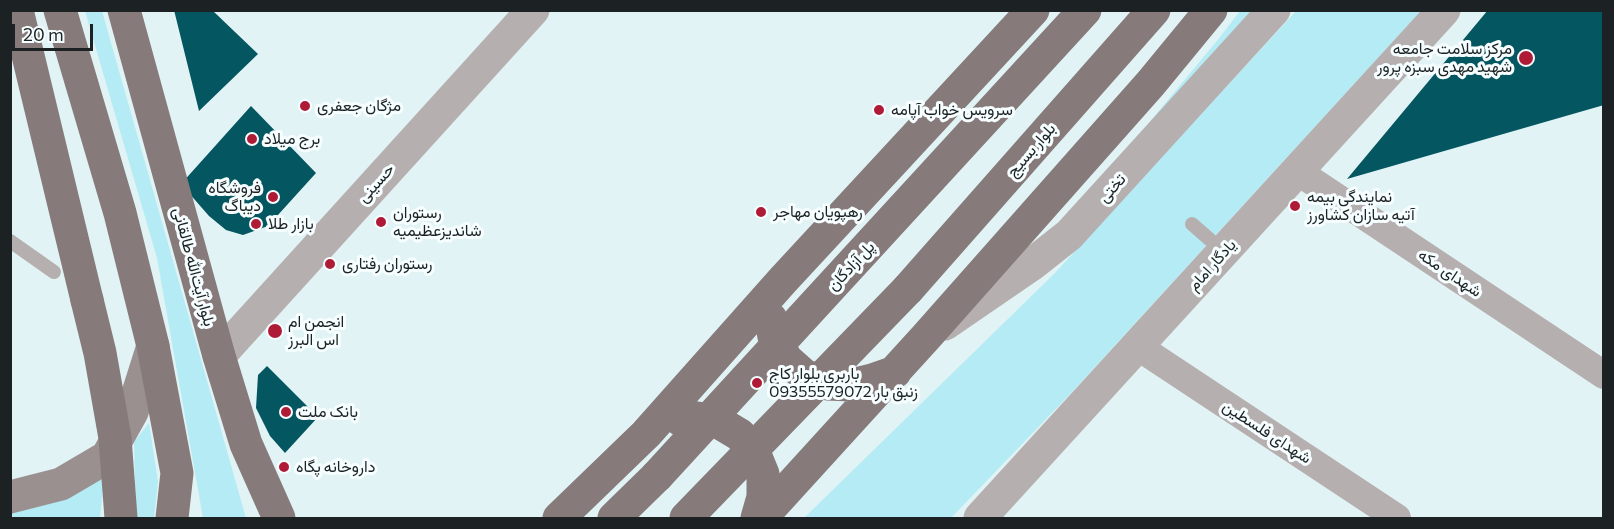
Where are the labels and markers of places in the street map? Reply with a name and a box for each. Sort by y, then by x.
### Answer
place label: مرکز سلامت جامعه شهید مهدی سبزه پرور [1377,39,1512,77]
marker: مرکز سلامت جامعه شهید مهدی سبزه پرور [1517,49,1535,67]
place label: مژگان جعفری [317,96,401,116]
marker: مژگان جعفری [298,99,312,113]
place label: سرویس خواب آپامه [891,100,1013,120]
marker: سرویس خواب آپامه [872,103,886,117]
place label: برج میلاد [264,129,320,149]
marker: برج میلاد [245,132,259,146]
place label: فروشگاه دیباگ [208,178,261,216]
place label: نمایندگی بیمه آتیه سازان کشاورز [1307,187,1415,225]
marker: فروشگاه دیباگ [266,190,280,204]
marker: نمایندگی بیمه آتیه سازان کشاورز [1288,199,1302,213]
place label: رهپویان مهاجر [773,202,863,222]
place label: رستوران شاندیزعظیمیه [393,203,482,241]
marker: رهپویان مهاجر [754,205,768,219]
place label: بازار طلا [268,214,314,234]
marker: رستوران شاندیزعظیمیه [374,215,388,229]
marker: بازار طلا [249,217,263,231]
place label: رستوران رفتاری [342,254,432,274]
marker: رستوران رفتاری [323,257,337,271]
place label: انجمن ام اس البرز [288,312,344,350]
marker: انجمن ام اس البرز [266,322,284,340]
place label: باربری بلوار کاج زنبق بار 09355579072 [769,364,918,402]
marker: باربری بلوار کاج زنبق بار 09355579072 [750,376,764,390]
place label: بانک ملت [298,402,358,422]
marker: بانک ملت [279,405,293,419]
place label: داروخانه پگاه [296,457,375,477]
marker: داروخانه پگاه [277,460,291,474]

